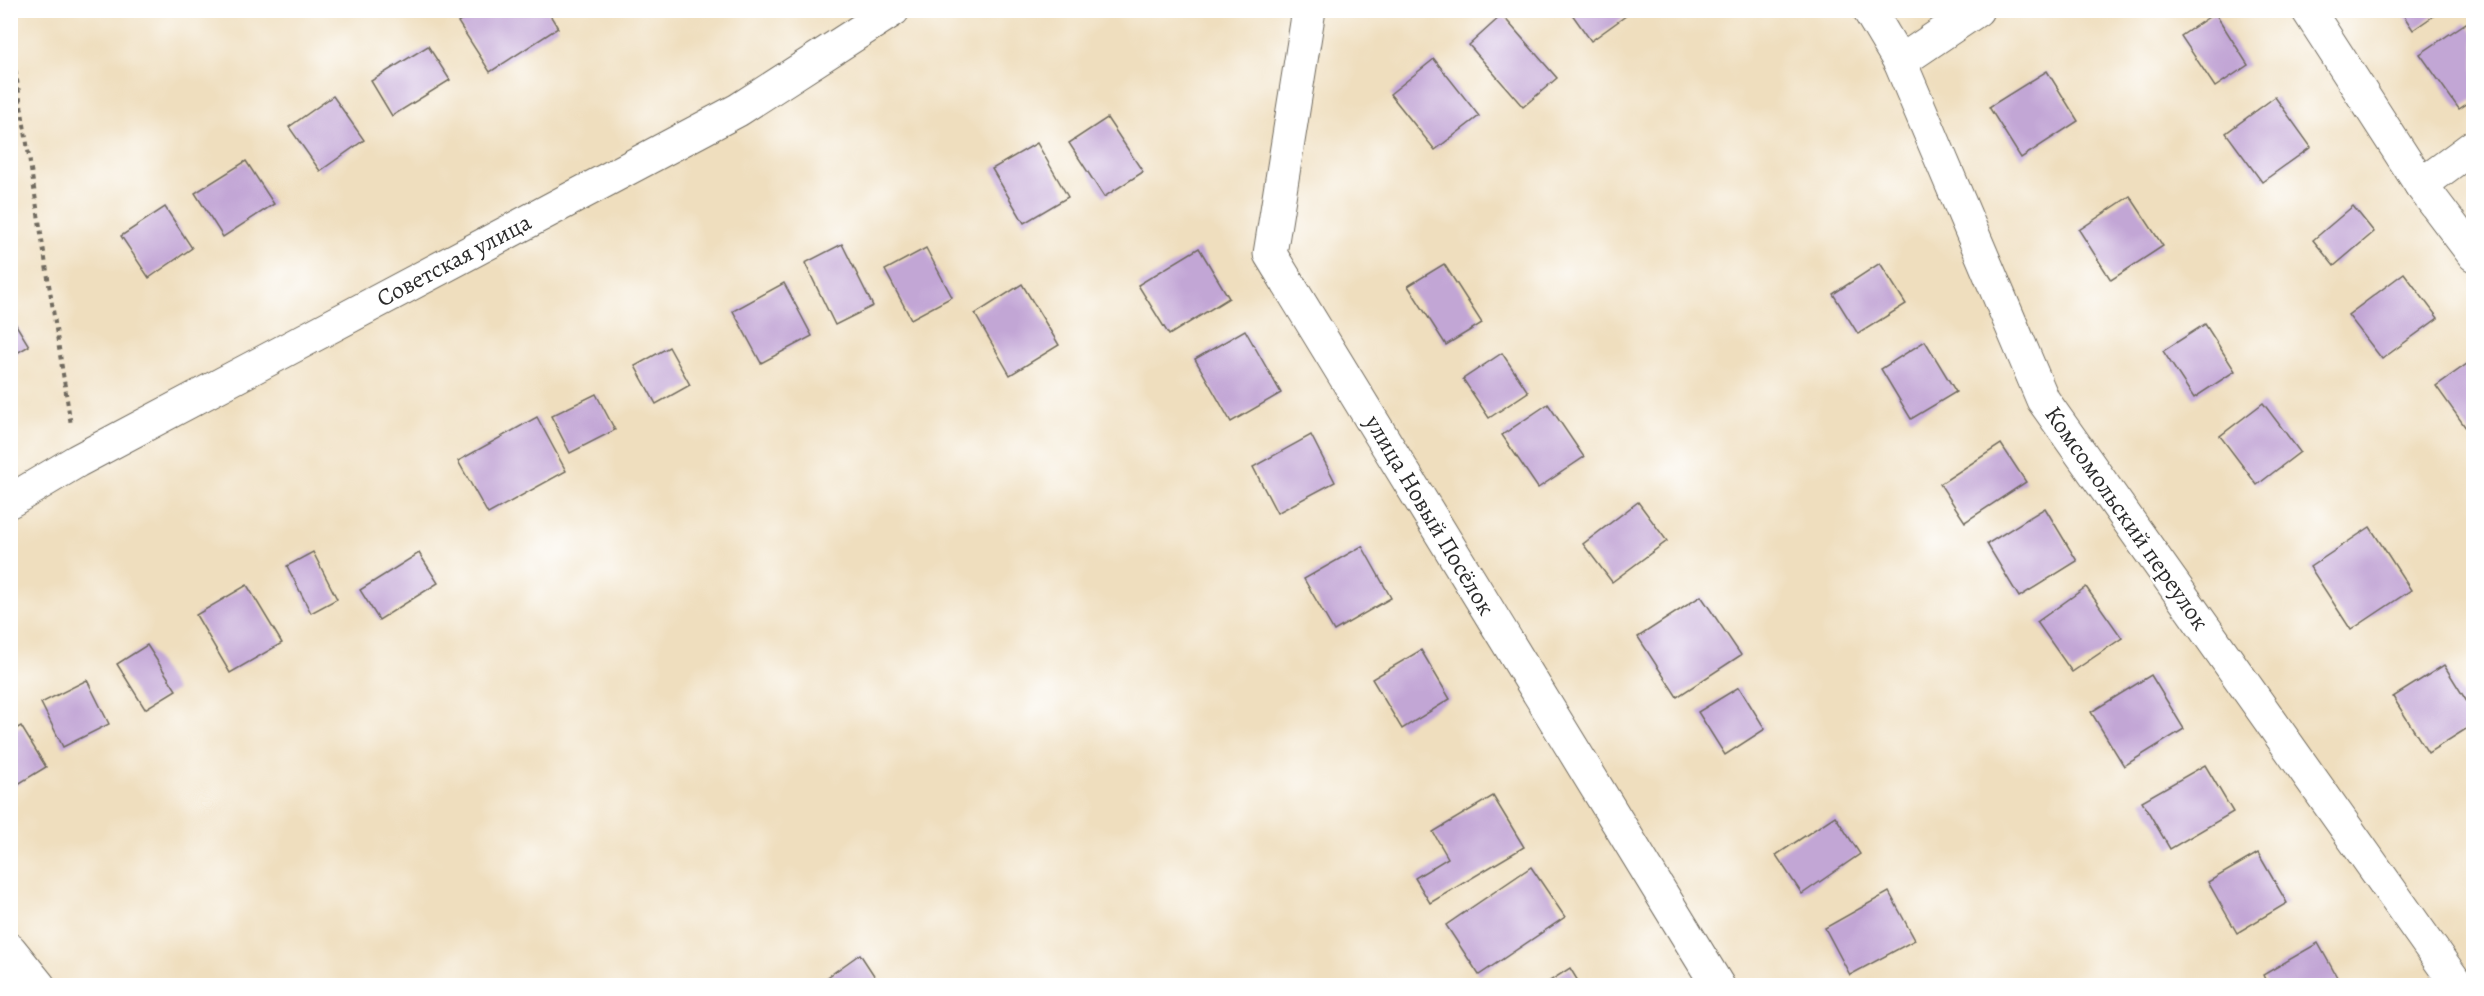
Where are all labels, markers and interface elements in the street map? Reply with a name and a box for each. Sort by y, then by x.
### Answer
street label: Советская улица [371,206,537,314]
street label: Комсомольский переулок [2037,400,2217,636]
street label: улица Новый Посёлок [1357,408,1502,621]

